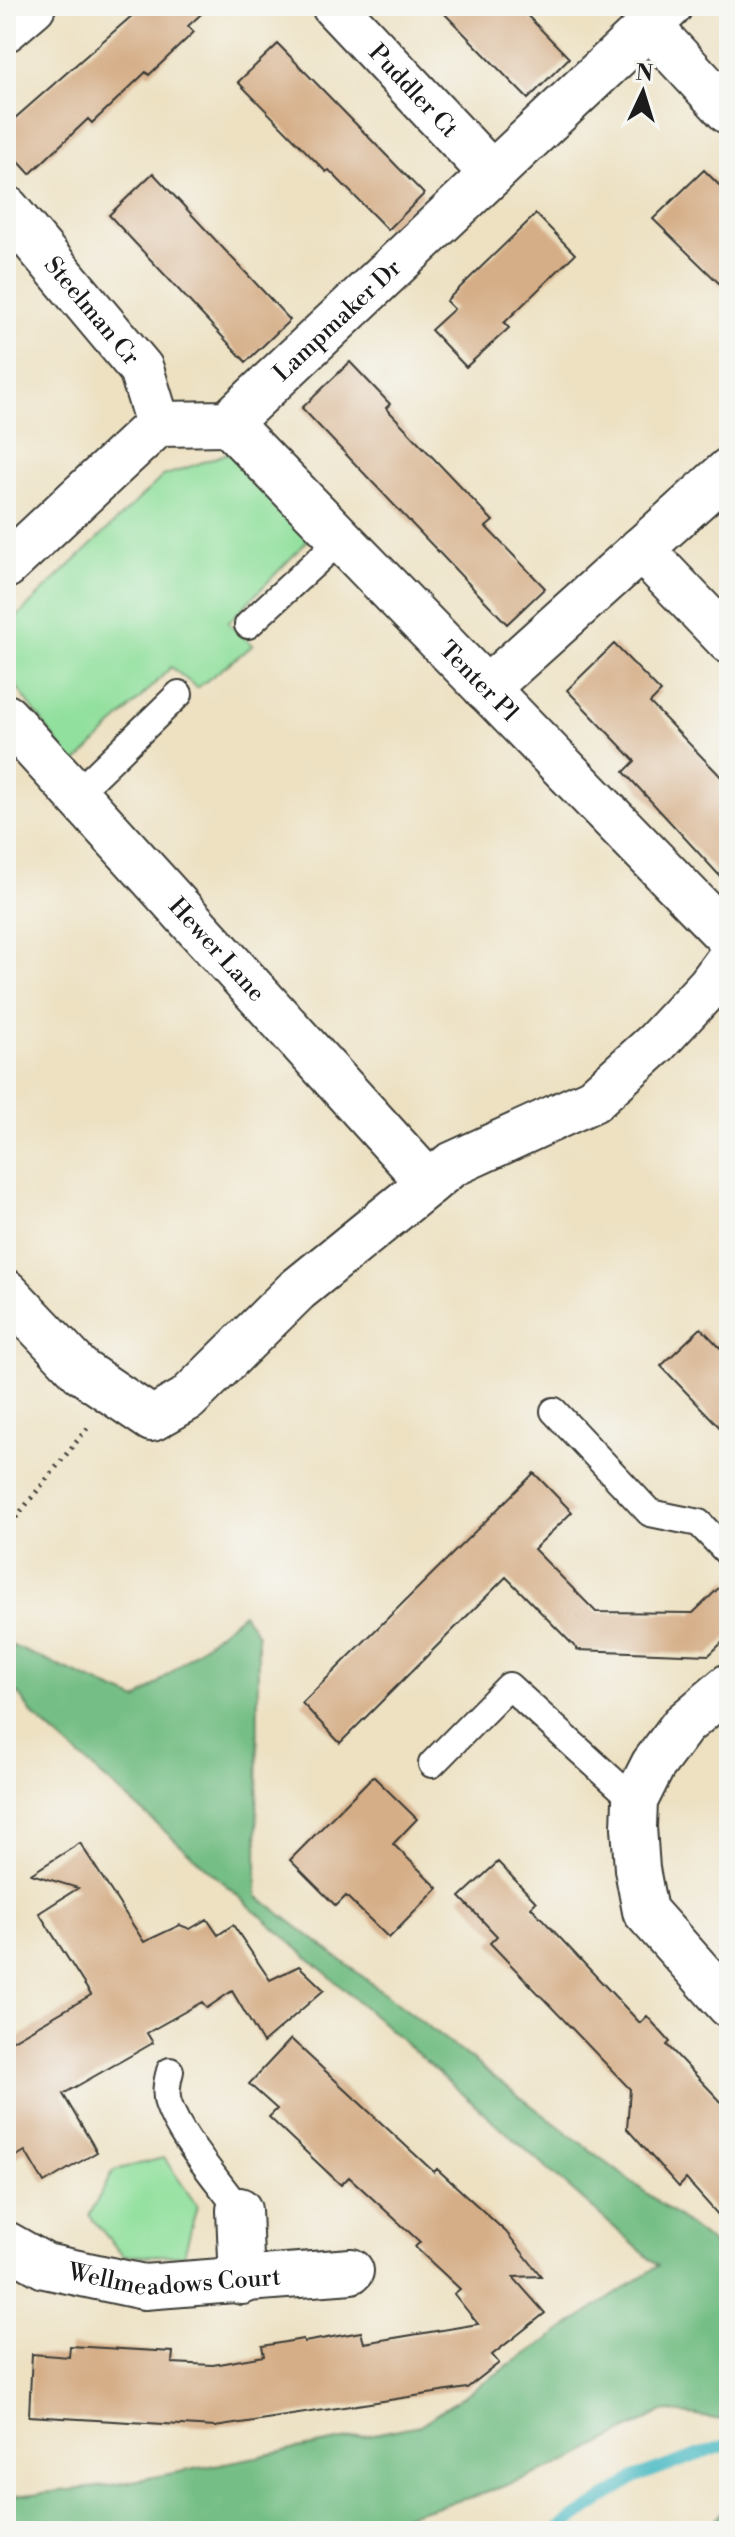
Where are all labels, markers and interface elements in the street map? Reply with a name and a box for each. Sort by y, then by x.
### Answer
street label: Puddler Ct [362,38,464,144]
north arrow [603,52,683,132]
text: N [635,59,655,88]
street label: Steelman Cr [37,251,145,372]
street label: Lampmaker Dr [268,253,408,388]
street label: Tenter Pl [433,635,524,728]
street label: Hewer Lane [162,892,271,1008]
street label: Wellmeadows Court [64,2257,282,2303]

